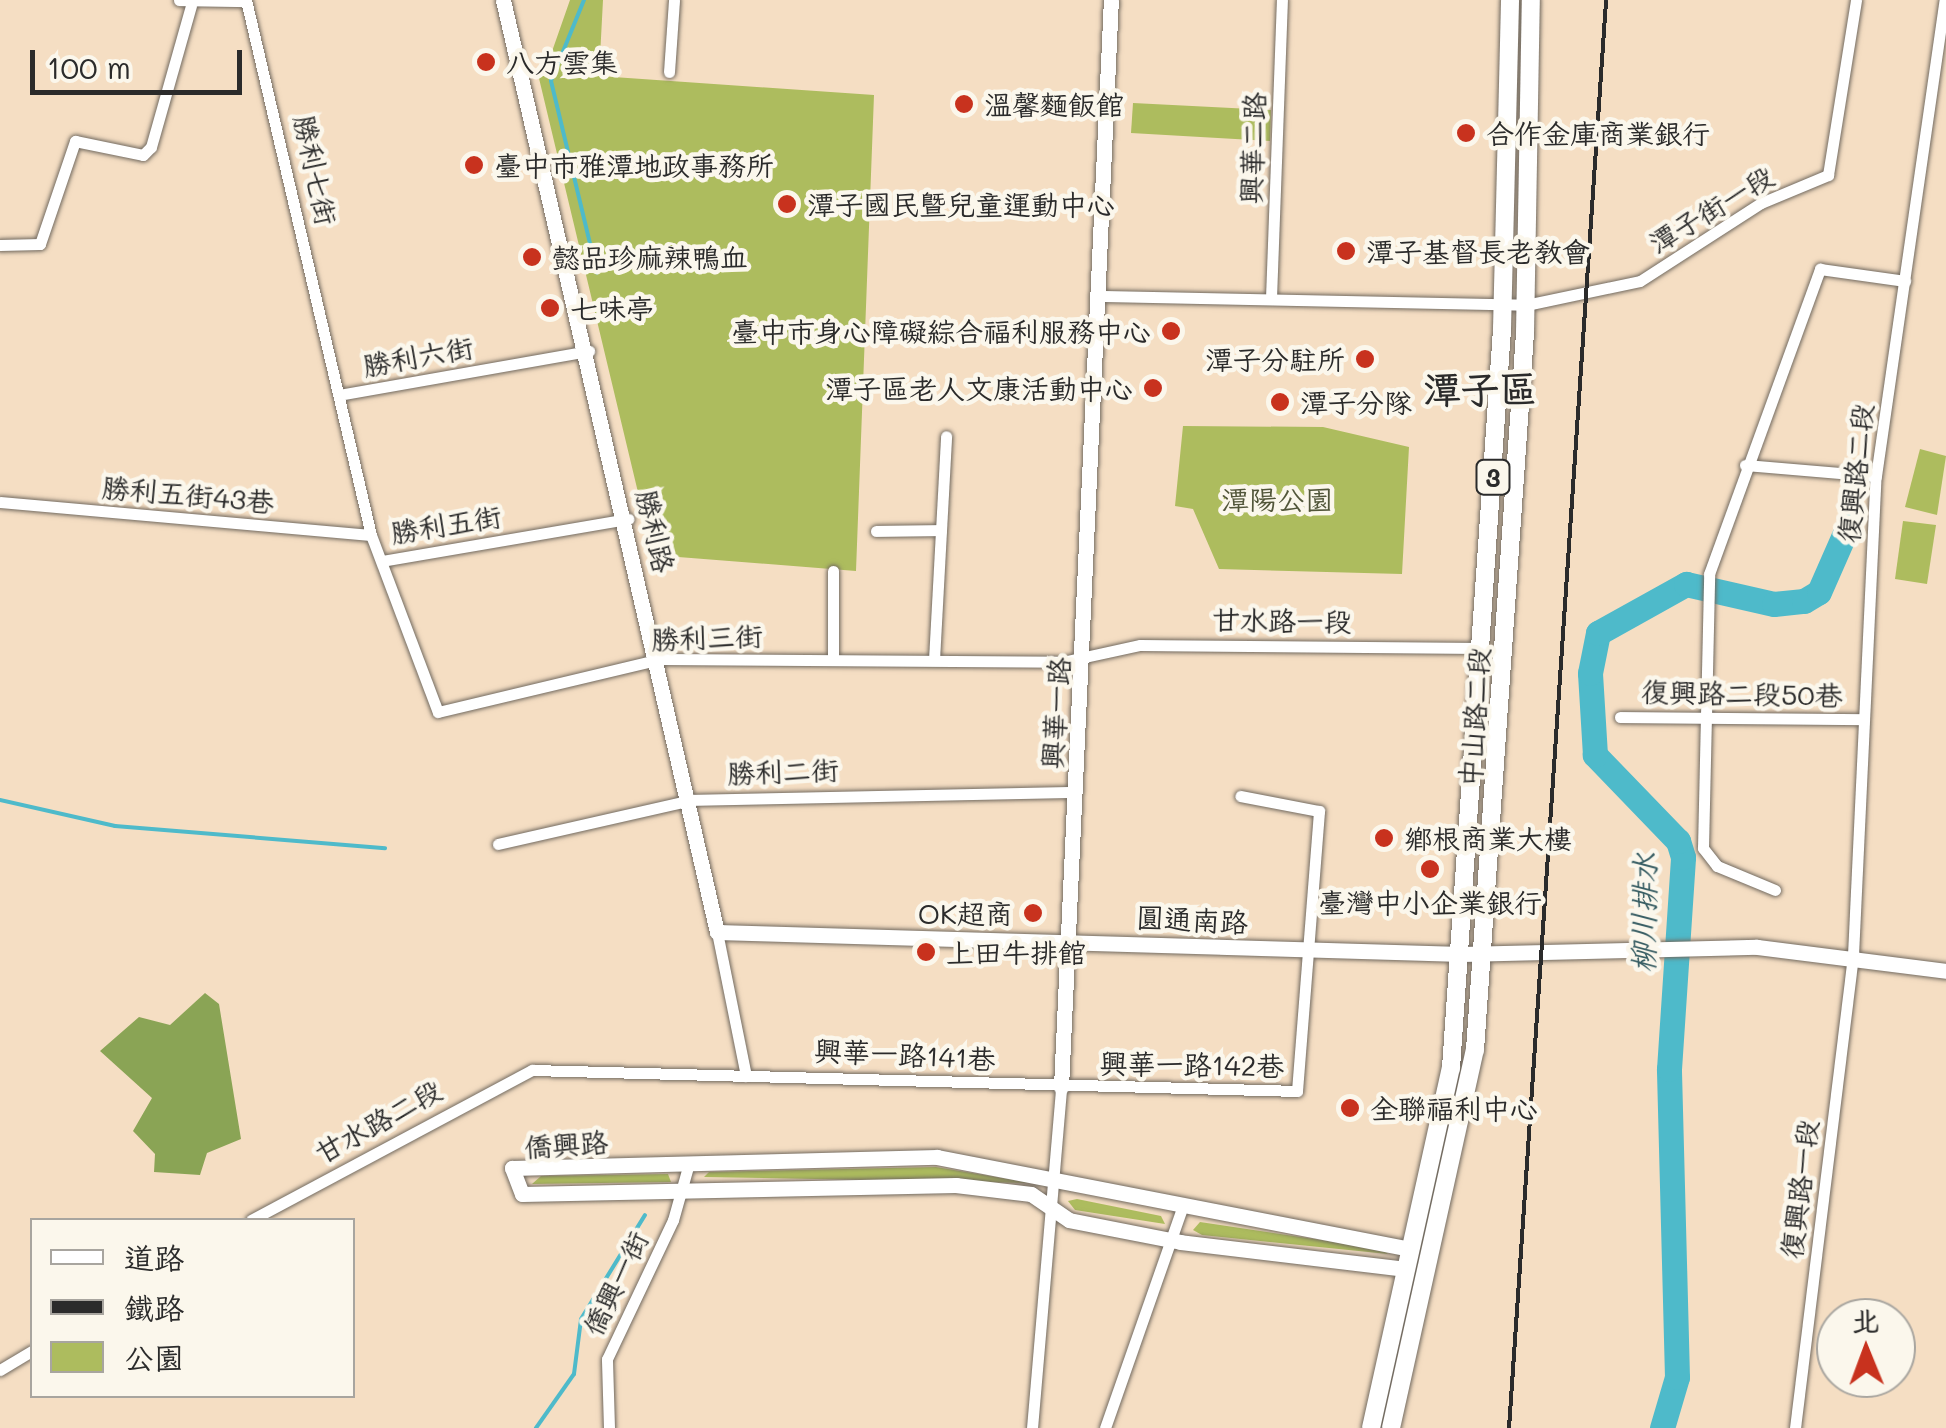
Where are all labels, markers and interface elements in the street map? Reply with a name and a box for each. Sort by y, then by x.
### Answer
scale bar [35,30,248,92]
place label: 八方雲集 [506,45,618,79]
text: 100 m [47,47,131,87]
marker: 八方雲集 [475,51,497,73]
place label: 溫馨麵飯館 [984,87,1124,121]
street label: 興華二路 [1233,91,1271,205]
marker: 溫馨麵飯館 [953,93,975,115]
street label: 勝利七街 [288,112,344,228]
place label: 合作金庫商業銀行 [1486,116,1710,150]
marker: 合作金庫商業銀行 [1455,122,1477,144]
place label: 臺中市雅潭地政事務所 [494,148,774,182]
marker: 臺中市雅潭地政事務所 [463,154,485,176]
street label: 潭子街一段 [1642,159,1780,259]
place label: 潭子國民暨兒童運動中心 [807,187,1115,221]
marker: 潭子國民暨兒童運動中心 [776,193,798,215]
place label: 潭子基督長老教會 [1366,234,1590,268]
place label: 懿品珍麻辣鴨血 [552,240,748,274]
marker: 潭子基督長老教會 [1335,240,1357,262]
marker: 懿品珍麻辣鴨血 [521,246,543,268]
place label: 七味亭 [570,291,654,325]
marker: 七味亭 [539,297,561,319]
place label: 臺中市身心障礙綜合福利服務中心 [731,314,1151,348]
marker: 臺中市身心障礙綜合福利服務中心 [1160,320,1182,342]
street label: 勝利六街 [360,330,476,382]
place label: 潭子分駐所 [1205,342,1345,376]
marker: 潭子分駐所 [1354,348,1376,370]
district label: 潭子區 [1423,366,1537,412]
place label: 潭子區老人文康活動中心 [825,371,1133,405]
marker: 潭子區老人文康活動中心 [1142,377,1164,399]
place label: 潭子分隊 [1300,385,1412,419]
marker: 潭子分隊 [1269,391,1291,413]
street label: 復興路二段 [1831,402,1879,544]
road number: 3 [1476,457,1510,497]
street label: 勝利五街43巷 [100,470,276,518]
park label: 潭陽公園 [1221,482,1333,516]
street label: 勝利路 [630,486,682,576]
street label: 勝利五街 [388,499,504,549]
street label: 甘水路一段 [1212,602,1352,638]
street label: 勝利三街 [650,618,764,656]
street label: 中山路二段 [1452,646,1496,788]
street label: 興華一路 [1034,656,1076,770]
street label: 復興路二段50巷 [1641,674,1843,712]
street label: 勝利二街 [726,752,840,790]
place label: 鄉根商業大樓 [1404,821,1572,855]
marker: 鄉根商業大樓 [1373,827,1395,849]
water label: 柳川排水 [1624,853,1662,973]
marker: 臺灣中小企業銀行 [1419,858,1441,880]
place label: 臺灣中小企業銀行 [1318,885,1542,919]
place label: OK超商 [918,896,1013,930]
street label: 圓通南路 [1135,899,1249,939]
marker: OK超商 [1022,902,1044,924]
place label: 上田牛排館 [946,935,1086,969]
marker: 上田牛排館 [915,941,937,963]
street label: 興華一路141巷 [814,1032,996,1076]
street label: 興華一路142巷 [1099,1046,1285,1082]
street label: 甘水路二段 [309,1072,447,1170]
place label: 全聯福利中心 [1370,1091,1538,1125]
marker: 全聯福利中心 [1339,1097,1361,1119]
street label: 復興路一段 [1774,1117,1824,1261]
street label: 僑興路 [523,1124,609,1164]
legend [30,1218,355,1398]
street label: 僑興一街 [575,1225,655,1341]
text: 道路 [124,1237,184,1277]
text: 鐵路 [124,1287,184,1327]
north arrow [1816,1298,1916,1398]
text: 北 [1851,1302,1880,1338]
text: 公園 [124,1337,184,1377]

